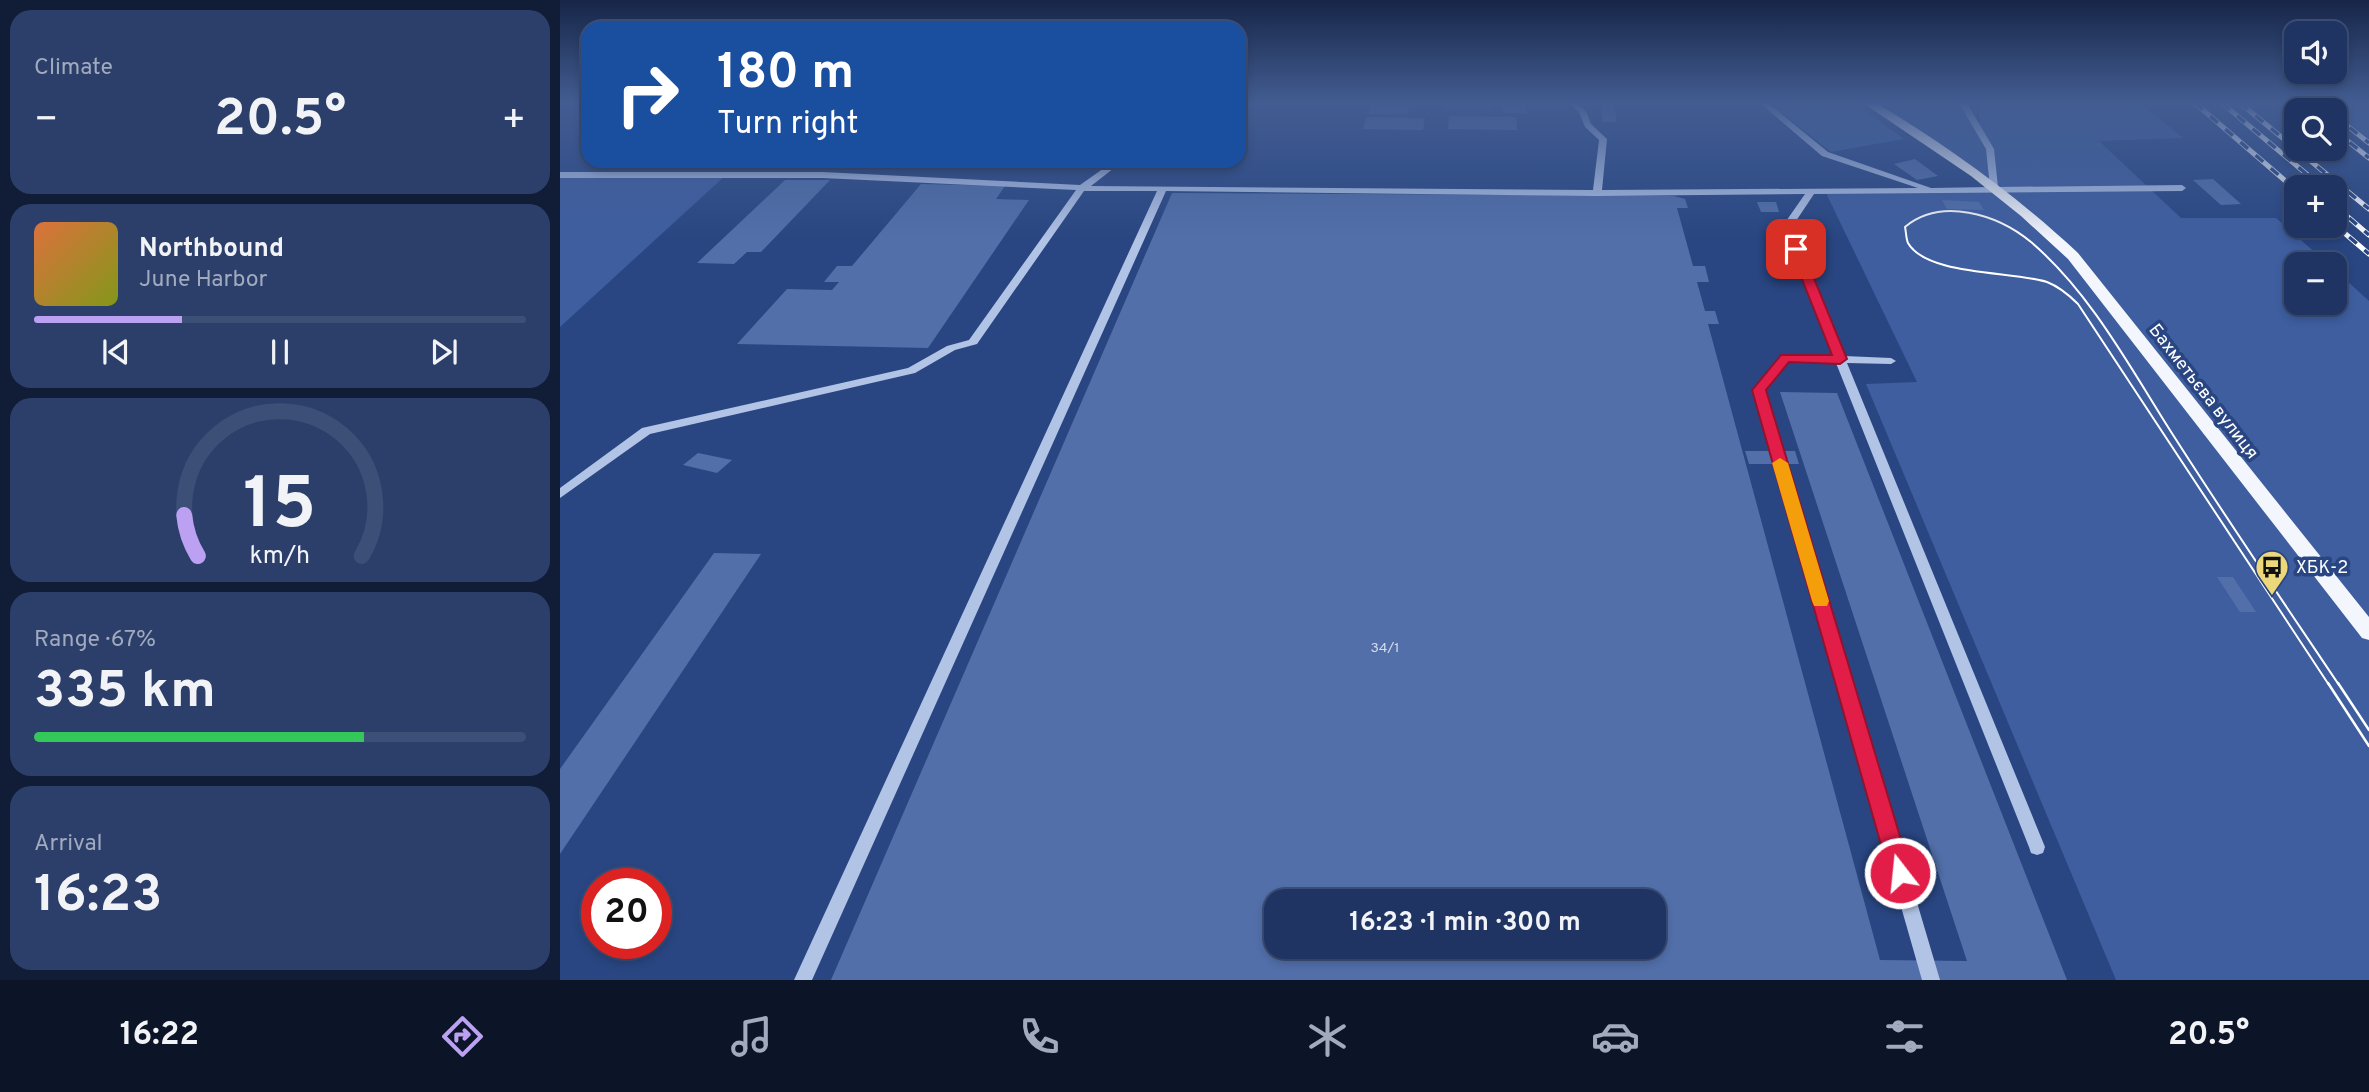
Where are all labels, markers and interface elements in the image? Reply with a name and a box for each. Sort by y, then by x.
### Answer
map controls [2284,21,2347,315]
button: sound [2284,21,2347,84]
text: 180 m [717,44,854,106]
icon: right [602,49,693,140]
text: Climate [34,54,113,83]
text: 20.5° [214,88,346,154]
text: − [34,97,59,146]
text: + [501,97,526,146]
button: search [2284,98,2347,161]
text: Turn right [717,105,859,145]
button: + [2284,175,2347,238]
pin [1766,219,1826,279]
icon: arrive [1777,230,1815,268]
text: Northbound [139,233,284,266]
button: − [2284,252,2347,315]
text: June Harbor [139,266,267,295]
street label: Бахметьєва вулиця [2143,320,2263,464]
icon: previous [97,333,135,371]
icon: pause [261,333,299,371]
icon: next [425,333,463,371]
text: 15 [243,462,317,554]
text: km/h [250,541,310,573]
bus stop icon: ХБК-2 [2253,548,2291,597]
place label: ХБК-2 [2296,557,2348,580]
text: Range · 67% [34,626,156,655]
house number: 34/1 [1370,640,1400,657]
text: 335 km [34,660,216,726]
text: Arrival [34,830,103,859]
position arrow [1863,836,1937,910]
text: 16:23 [34,864,162,930]
speed limit sign: 20 [581,868,672,959]
text: 16:23 · 1 min · 300 m [1349,907,1581,940]
icon: directions [438,1012,487,1061]
icon: music [727,1012,776,1061]
icon: phone [1015,1012,1064,1061]
icon: climate [1303,1012,1352,1061]
icon: car [1591,1012,1640,1061]
icon: filters [1880,1012,1929,1061]
text: 16:22 [120,1016,199,1056]
text: 20.5° [2168,1016,2249,1056]

